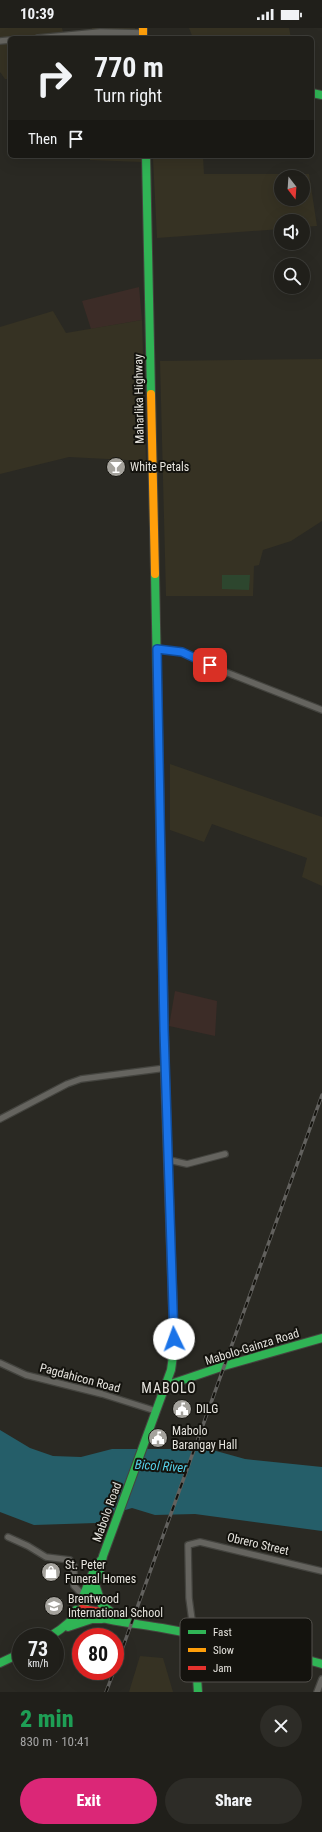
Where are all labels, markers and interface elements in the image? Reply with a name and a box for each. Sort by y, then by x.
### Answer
text: 10:39 [20,5,54,23]
text: 770 m [94,51,164,84]
icon: right [28,52,80,104]
text: Turn right [94,85,162,106]
icon: arrive [65,128,87,150]
text: Then [28,130,57,148]
north arrow [274,170,310,206]
map controls [274,170,310,294]
button: sound [274,214,310,250]
button: search [274,258,310,294]
street label: Maharlika Highway [131,354,147,444]
bar icon: White Petals [105,456,127,478]
place label: White Petals [130,460,189,474]
pin [193,648,227,682]
icon: arrive [199,654,221,676]
position arrow [153,1318,195,1360]
street label: Mabolo-Gainza Road [203,1326,301,1368]
street label: Pagdahicon Road [38,1361,122,1395]
district label: MABOLO [141,1380,197,1396]
public building icon: DILG [171,1398,193,1420]
place label: DILG [196,1402,218,1416]
place label: Mabolo Barangay Hall [172,1424,237,1452]
public building icon: Mabolo Barangay Hall [147,1427,169,1449]
water label: Bicol River [134,1457,189,1475]
street label: Mabolo Road [90,1480,124,1544]
street label: Obrero Street [226,1530,291,1558]
place label: St. Peter Funeral Homes [65,1558,136,1586]
shop icon: St. Peter Funeral Homes [40,1561,62,1583]
place label: Brentwood International School [68,1592,163,1620]
school or university icon: Brentwood International School [43,1595,65,1617]
legend [180,1618,312,1682]
text: Fast [213,1626,232,1639]
speed limit sign: 80 [72,1628,124,1680]
text: 73 [28,1637,48,1661]
text: Slow [213,1644,234,1657]
text: km/h [28,1658,48,1669]
text: Jam [213,1662,232,1675]
text: 2 min [20,1705,74,1733]
button: close [260,1705,302,1747]
text: 830 m · 10:41 [20,1734,90,1749]
button: Exit [20,1778,157,1824]
button: Share [165,1778,302,1824]

